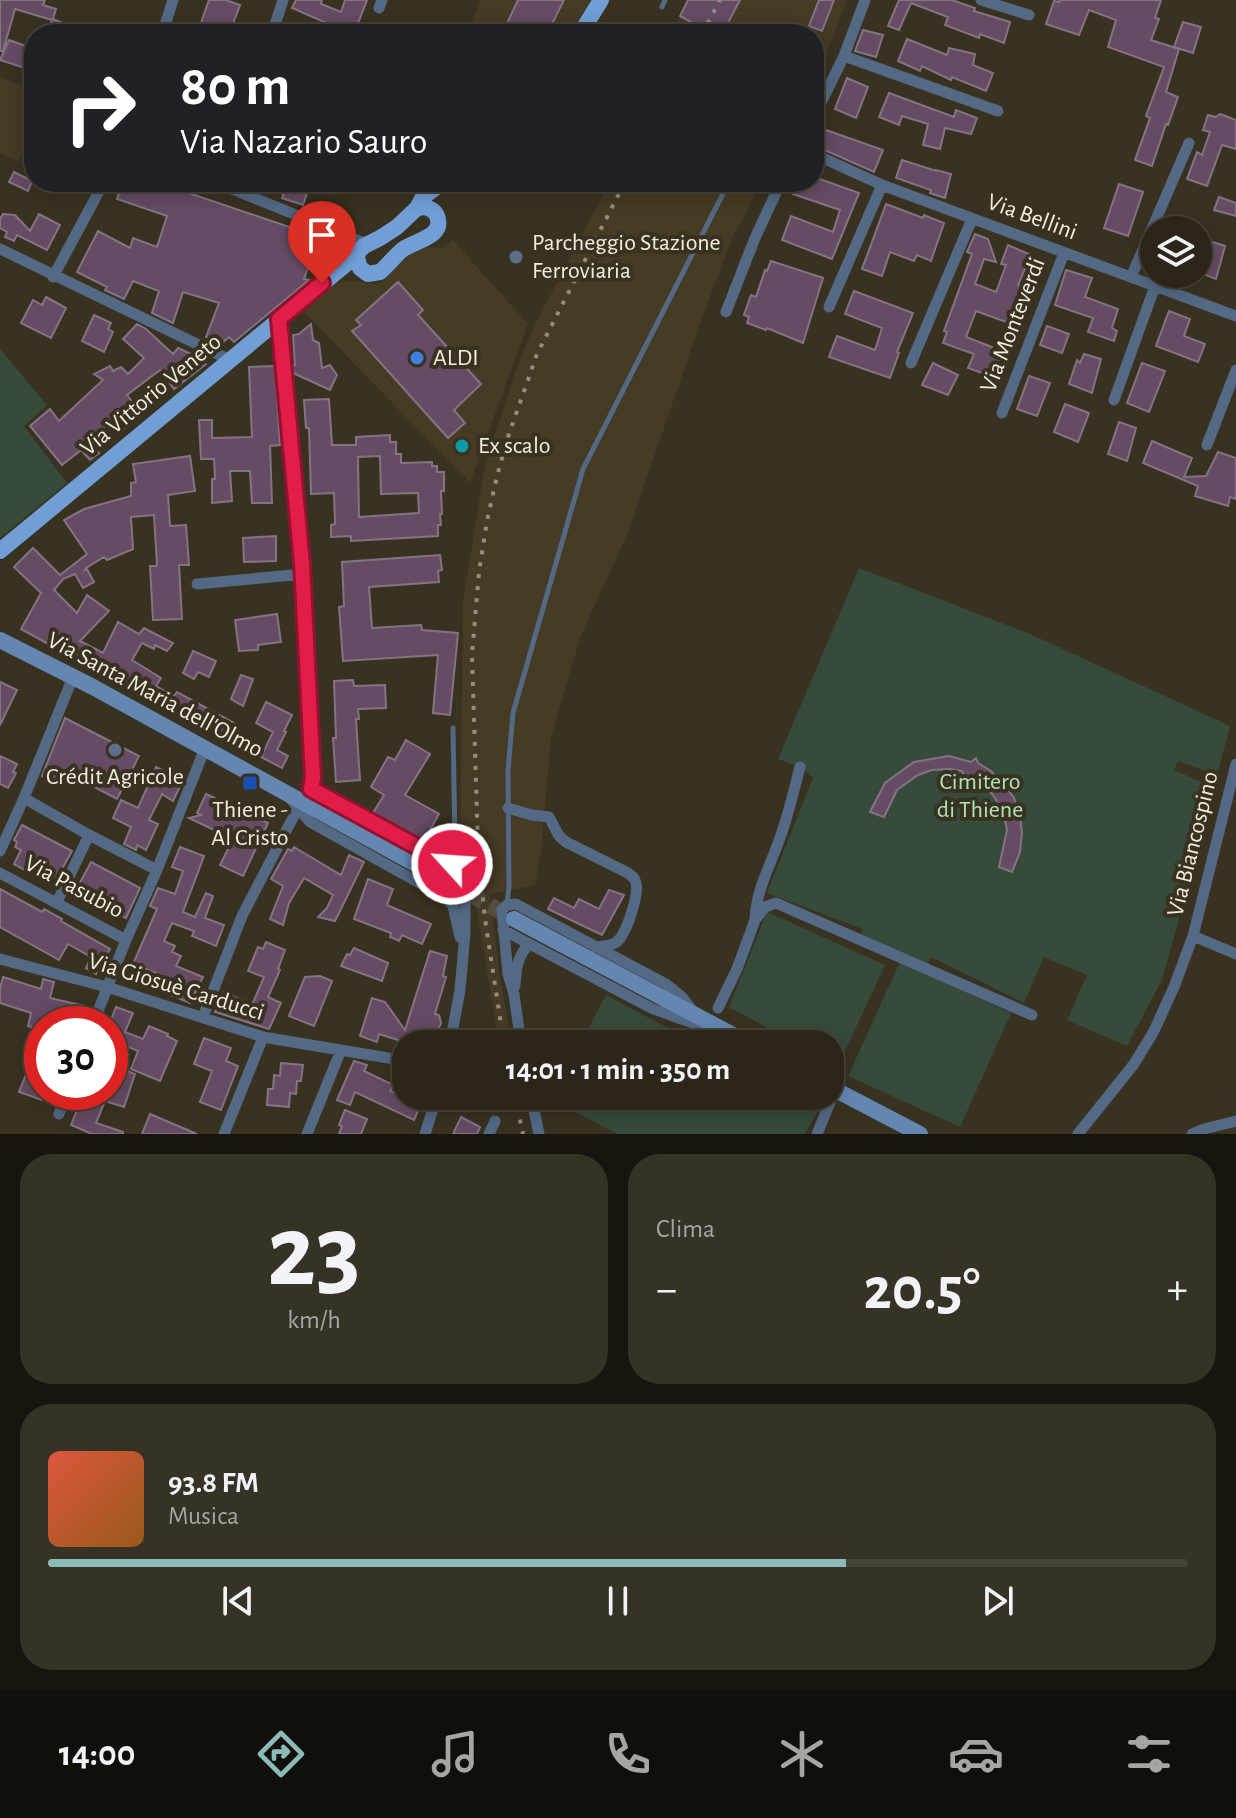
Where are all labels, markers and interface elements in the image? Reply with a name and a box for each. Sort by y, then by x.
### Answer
icon: right [48,56,152,160]
text: 80 m [180,59,290,115]
text: Via Nazario Sauro [180,124,427,160]
street label: Via Bellini [984,190,1080,244]
pin [288,201,356,283]
icon: arrive [300,213,344,257]
map controls [1140,216,1212,288]
button: layers [1140,216,1212,288]
place label: Parcheggio Stazione Ferroviaria [532,231,721,283]
marker: Parcheggio Stazione Ferroviaria [507,248,525,266]
street label: Via Monteverdi [976,254,1050,396]
street label: Via Vittorio Veneto [76,329,226,461]
place label: ALDI [433,346,479,370]
marker: ALDI [408,349,426,367]
place label: Ex scalo [478,434,551,458]
marker: Ex scalo [453,437,471,455]
street label: Via Santa Maria dell'Olmo [43,628,267,762]
marker: Crédit Agricole [106,741,124,759]
place label: Crédit Agricole [46,765,184,789]
street label: Via Biancospino [1163,769,1223,919]
park label: Cimitero di Thiene [937,770,1023,822]
marker: Thiene - Al Cristo [241,774,259,792]
place label: Thiene - Al Cristo [211,798,289,850]
position arrow [410,822,494,906]
street label: Via Pasubio [21,851,127,923]
street label: Via Giosuè Carducci [85,949,267,1025]
speed limit sign: 30 [24,1006,128,1110]
text: 14:01 · 1 min · 350 m [506,1055,730,1085]
text: 23 [267,1201,361,1305]
text: Clima [656,1216,715,1242]
text: 20.5° [864,1260,980,1320]
text: − [656,1268,677,1312]
text: + [1167,1268,1188,1312]
text: km/h [287,1307,341,1333]
text: 93.8 FM [168,1468,259,1498]
text: Musica [168,1503,239,1529]
icon: previous [216,1579,260,1623]
icon: pause [596,1579,640,1623]
icon: next [976,1579,1020,1623]
icon: directions [253,1726,309,1782]
icon: music [427,1726,483,1782]
icon: phone [600,1726,656,1782]
icon: climate [774,1726,830,1782]
icon: car [948,1726,1004,1782]
icon: filters [1121,1726,1177,1782]
text: 14:00 [59,1736,136,1772]

